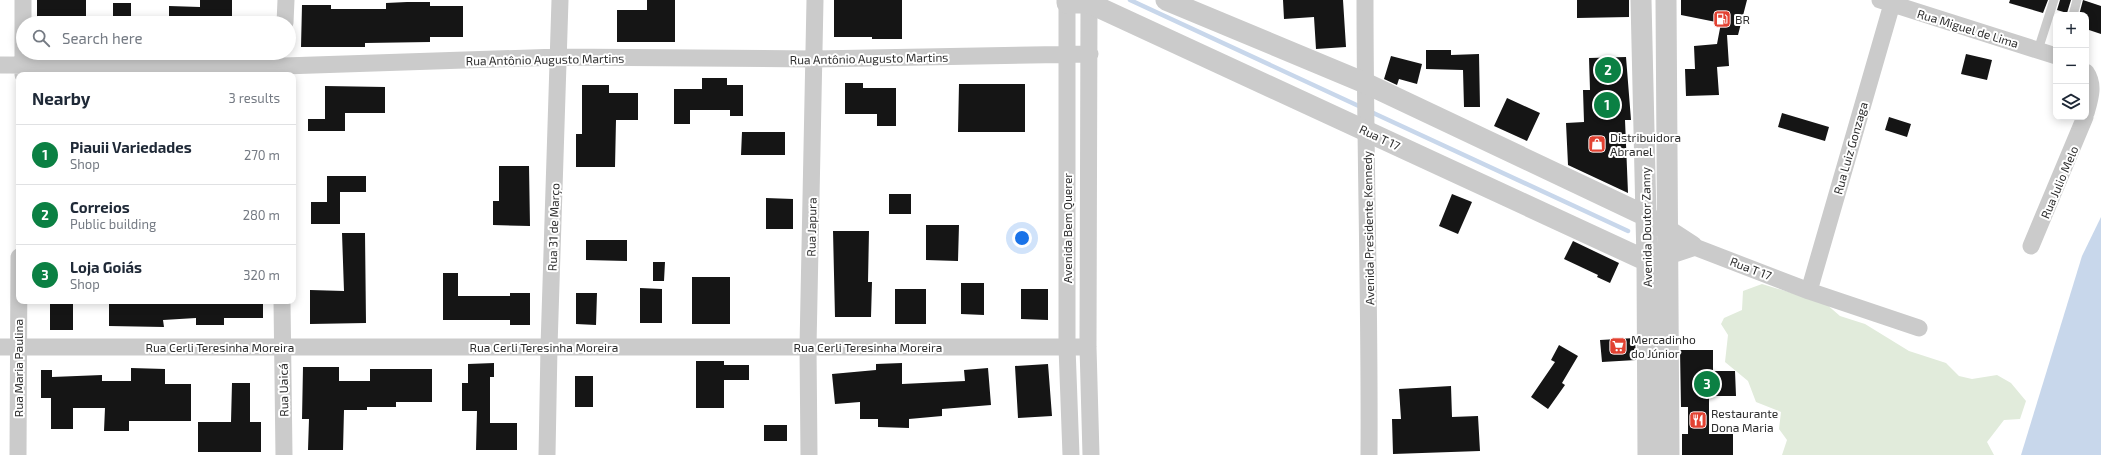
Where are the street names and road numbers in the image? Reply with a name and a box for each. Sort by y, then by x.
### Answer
street label: Rua Miguel de Lima [1916,6,2020,50]
street label: Rua Antônio Augusto Martins [790,50,948,66]
street label: Rua Antônio Augusto Martins [466,51,624,67]
street label: Rua Luiz Gonzaga [1830,100,1870,196]
street label: Rua T 17 [1357,121,1403,153]
street label: Rua Julio Melo [2037,143,2081,220]
street label: Avenida Presidente Kennedy [1360,150,1376,305]
street label: Avenida Doutor Zanny [1638,166,1654,287]
street label: Avenida Bem Querer [1060,173,1075,283]
street label: Rua 31 de Março [544,183,563,271]
street label: Rua Japura [803,197,819,257]
street label: Rua T 17 [1728,254,1774,282]
street label: Rua Maria Paulina [11,319,25,417]
street label: Rua Cerli Teresinha Moreira [146,340,294,354]
street label: Rua Cerli Teresinha Moreira [470,340,618,354]
street label: Rua Cerli Teresinha Moreira [794,340,942,354]
street label: Rua Uaicá [276,363,290,417]

